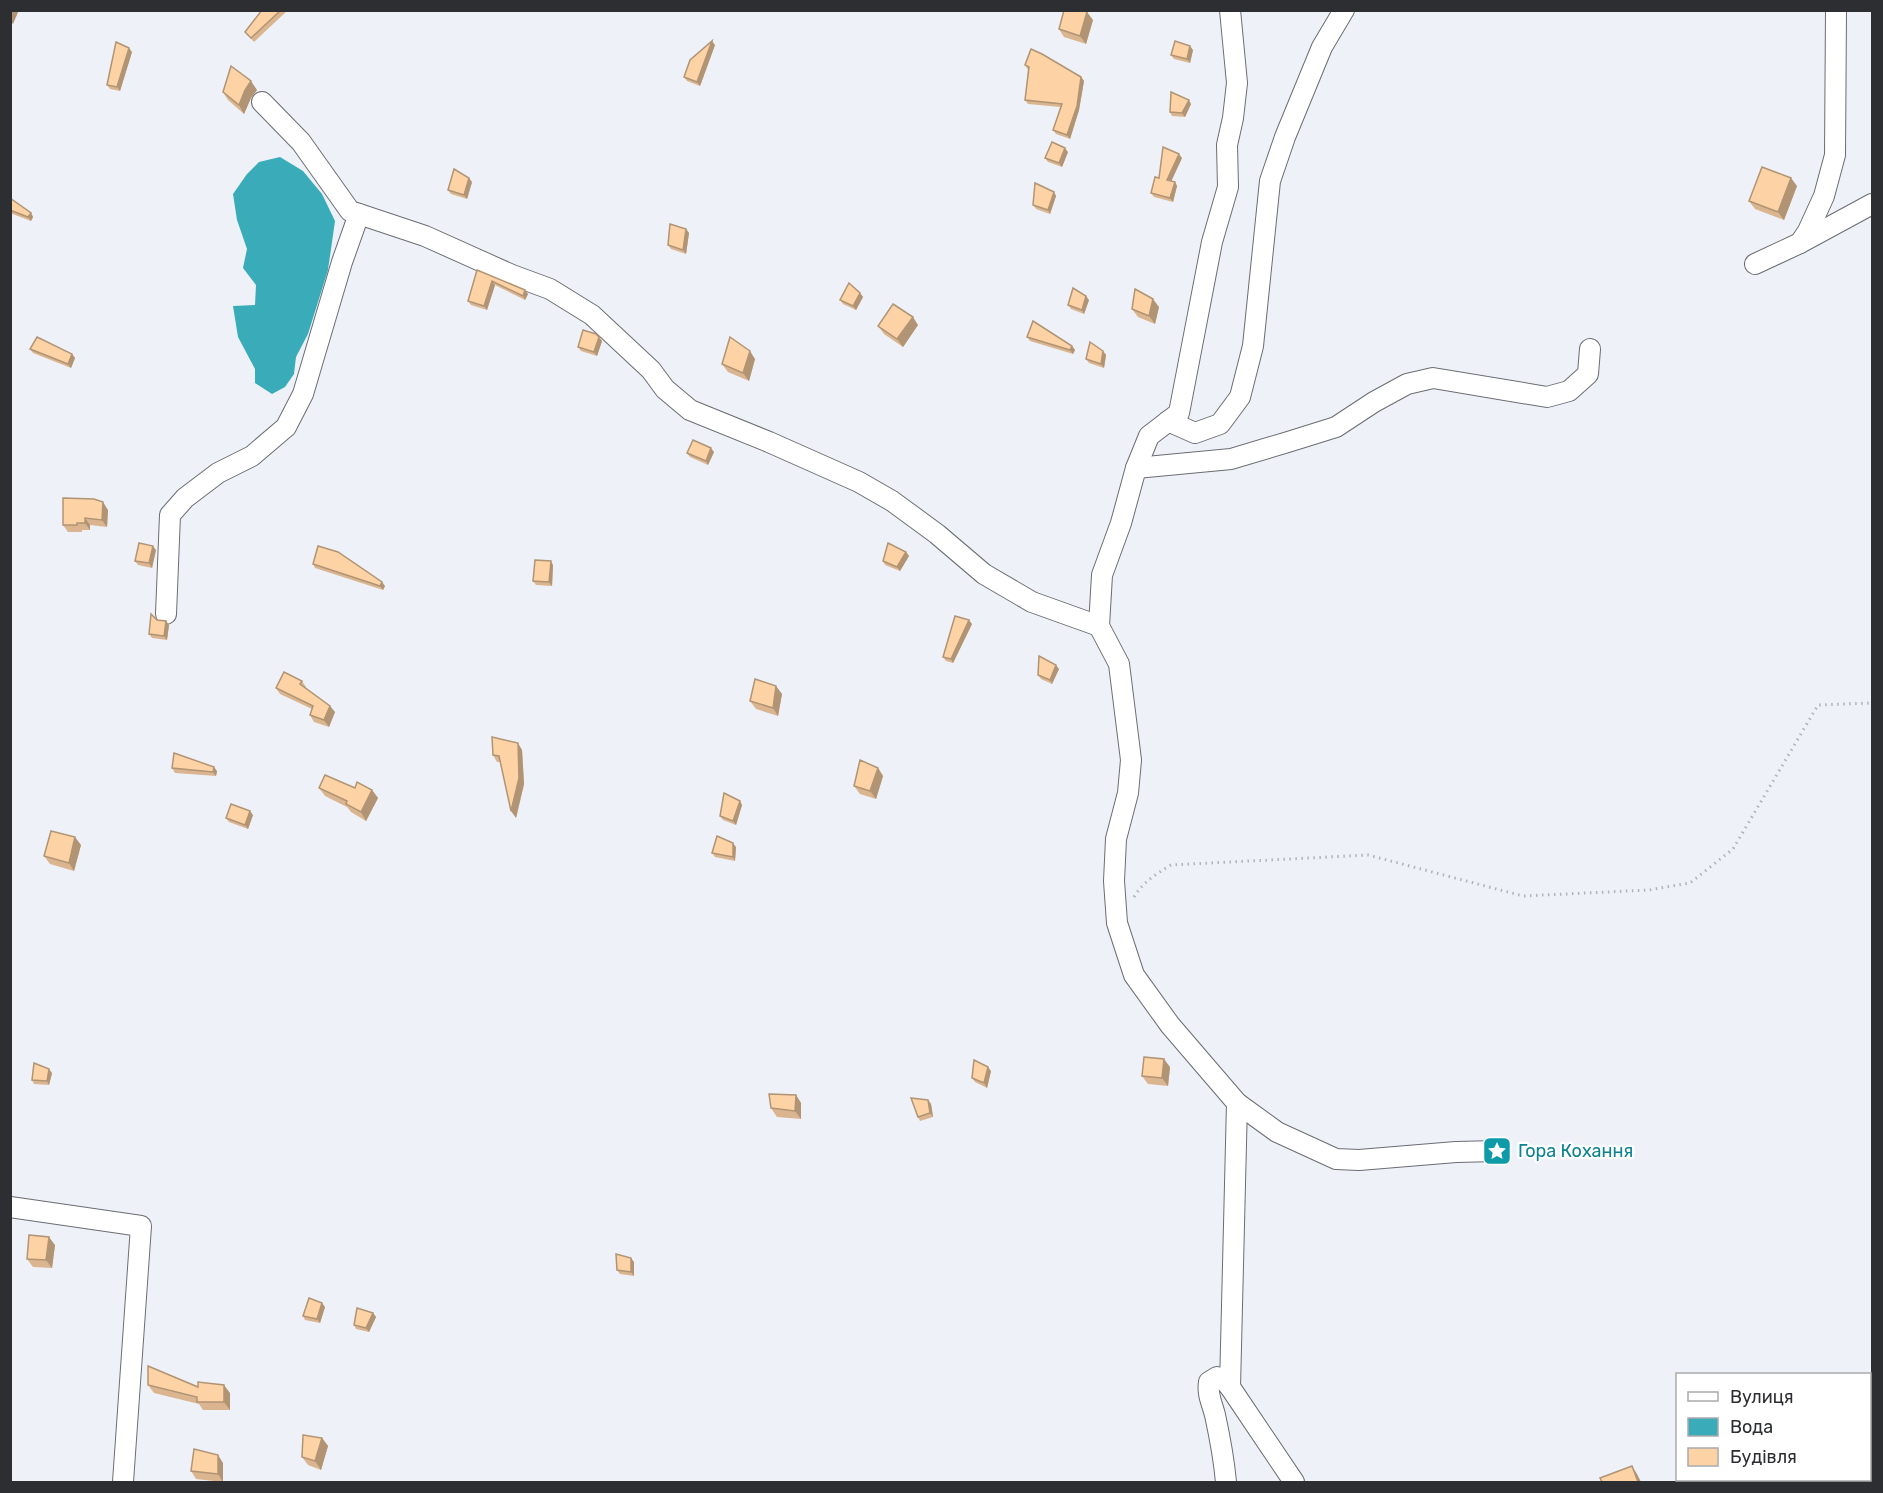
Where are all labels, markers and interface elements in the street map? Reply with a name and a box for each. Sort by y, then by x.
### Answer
place icon: Гора Кохання [1481,1135,1513,1167]
place label: Гора Кохання [1518,1140,1633,1162]
legend [1676,1373,1871,1481]
text: Вулиця [1730,1386,1794,1408]
text: Вода [1730,1416,1773,1438]
text: Будівля [1730,1446,1797,1468]

